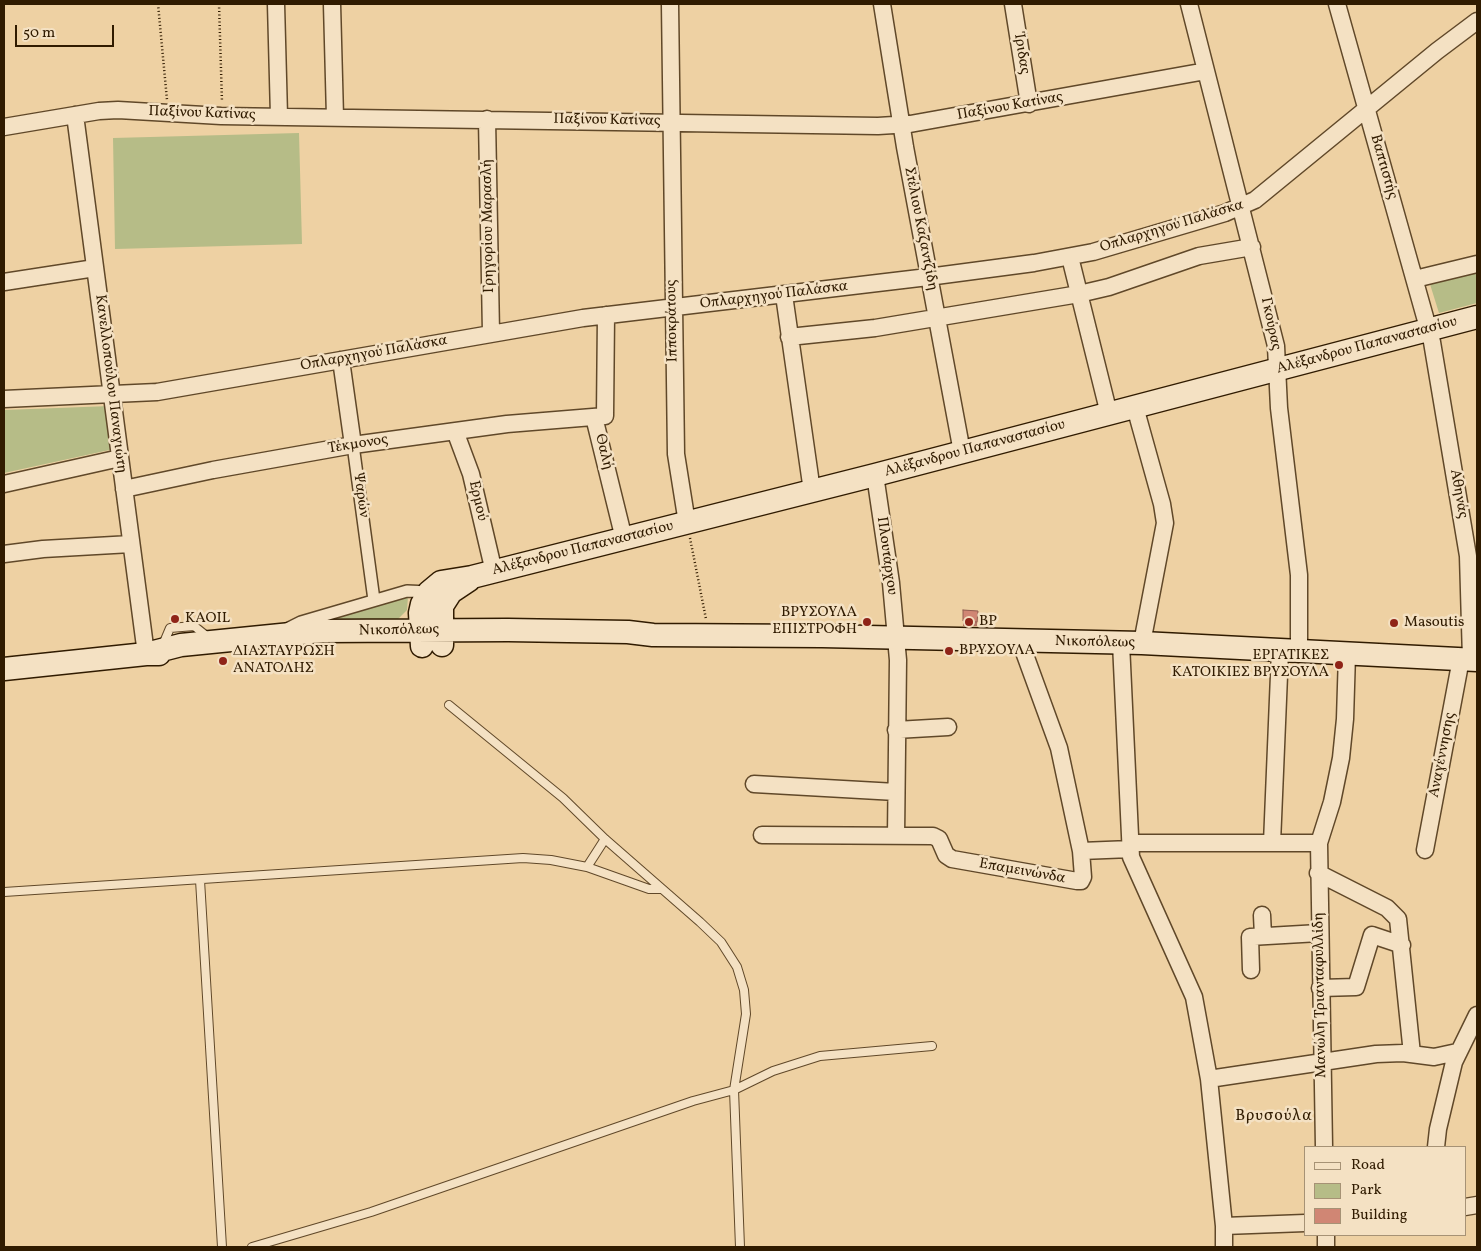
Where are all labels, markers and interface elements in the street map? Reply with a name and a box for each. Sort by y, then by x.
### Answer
scale bar [18,15,116,47]
text: 50 m [23,23,55,44]
street label: Ίριδας [1009,32,1033,76]
street label: Παξίνου Κατίνας [956,89,1064,125]
street label: Παξίνου Κατίνας [148,103,256,125]
street label: Παξίνου Κατίνας [553,111,661,131]
street label: Βαπτιστής [1365,132,1401,202]
street label: Γρηγορίου Μαρασλή [479,159,499,293]
street label: Στέλιου Καζαντζίδη [899,165,941,293]
street label: Οπλαρχηγού Παλάσκα [1098,197,1246,257]
street label: Οπλαρχηγού Παλάσκα [699,278,849,314]
street label: Ιπποκράτους [663,279,683,363]
street label: Κανελλοπούλου Παναγιώτη [90,294,130,474]
street label: Γκούρας [1256,296,1284,352]
street label: Αλέξανδρου Παπαναστασίου [1275,313,1459,379]
street label: Οπλαρχηγού Παλάσκα [299,332,449,376]
street label: Αλέξανδρου Παπαναστασίου [883,416,1067,482]
street label: Τέκμονος [327,431,389,459]
street label: Θαλή [590,432,616,472]
street label: Αθηνάς [1445,468,1471,520]
street label: Ψαρών [348,471,372,519]
street label: Ερμού [464,479,490,523]
street label: Πλουτάρχου [872,516,900,596]
street label: Αλέξανδρου Παπαναστασίου [491,518,675,580]
place label: ΒΡΥΣΟΥΛΑ ΕΠΙΣΤΡΟΦΗ [772,604,857,639]
place label: KAOIL [185,610,230,628]
marker: KAOIL [169,613,181,625]
place label: BP [979,613,997,631]
place label: Masoutis [1404,614,1464,632]
marker: ΒΡΥΣΟΥΛΑ ΕΠΙΣΤΡΟΦΗ [861,616,873,628]
marker: BP [963,616,975,628]
marker: Masoutis [1388,617,1400,629]
street label: Νικοπόλεως [359,621,439,641]
street label: Νικοπόλεως [1055,633,1135,653]
place label: ΒΡΥΣΟΥΛΑ [959,642,1035,660]
place label: ΔΙΑΣΤΑΥΡΩΣΗ ΑΝΑΤΟΛΗΣ [233,643,335,678]
marker: ΒΡΥΣΟΥΛΑ [943,645,955,657]
place label: ΕΡΓΑΤΙΚΕΣ ΚΑΤΟΙΚΙΕΣ ΒΡΥΣΟΥΛΑ [1172,647,1329,682]
marker: ΔΙΑΣΤΑΥΡΩΣΗ ΑΝΑΤΟΛΗΣ [217,655,229,667]
marker: ΕΡΓΑΤΙΚΕΣ ΚΑΤΟΙΚΙΕΣ ΒΡΥΣΟΥΛΑ [1333,659,1345,671]
street label: Αναγέννησης [1426,711,1460,799]
street label: Επαμεινώνδα [977,856,1067,888]
street label: Μανώλη Τριανταφυλλίδη [1311,912,1331,1078]
district label: Βρυσούλα [1234,1107,1314,1127]
legend [1304,1146,1466,1236]
text: Road [1351,1155,1385,1176]
text: Park [1351,1180,1382,1201]
text: Building [1351,1205,1407,1226]

